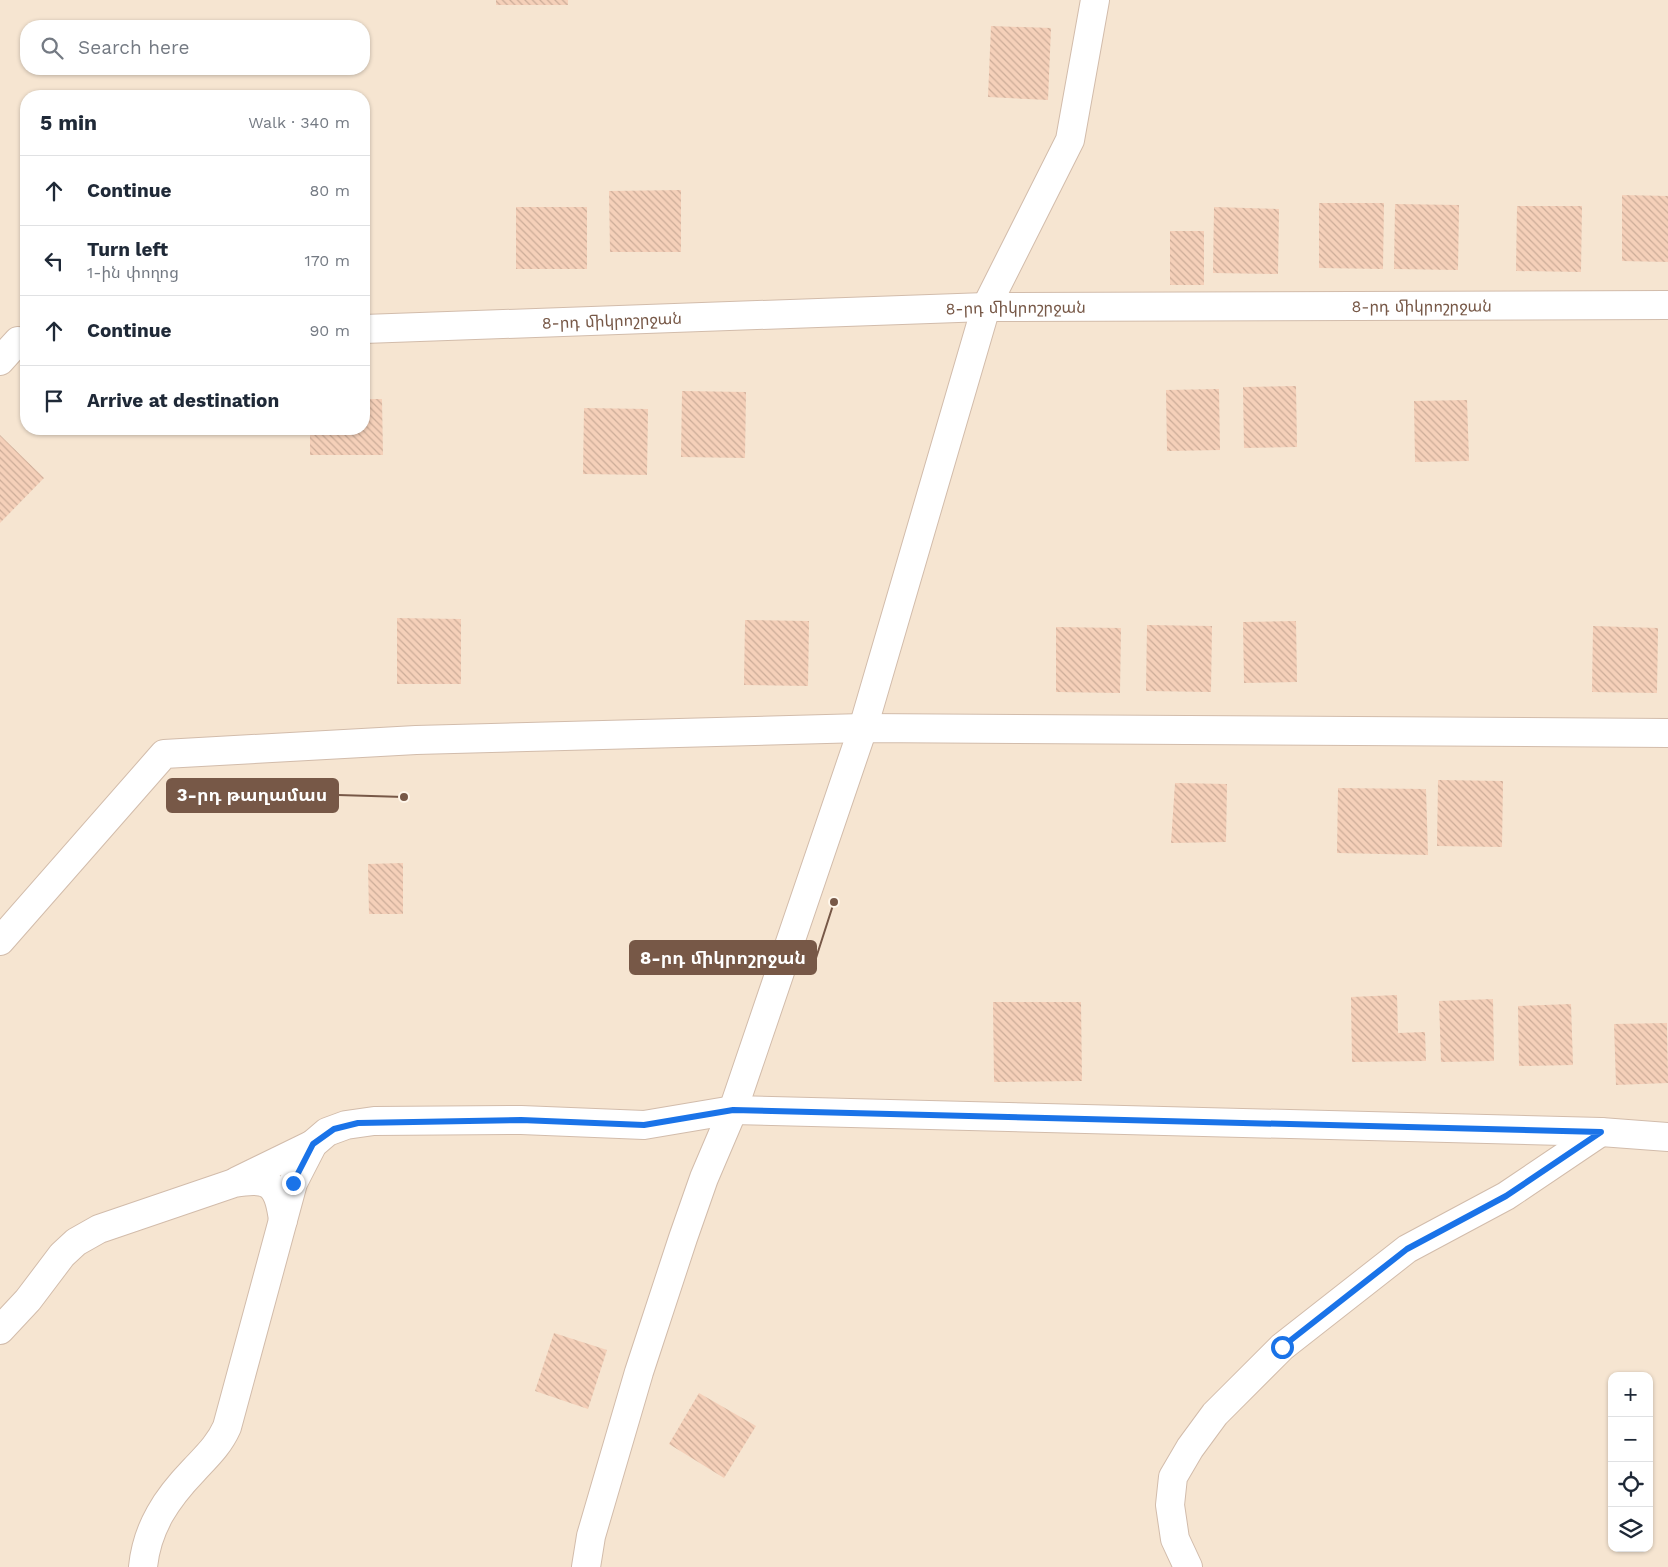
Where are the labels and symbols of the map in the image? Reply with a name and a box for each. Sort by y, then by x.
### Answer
street label: 8-րդ միկրոշրջան [1351,297,1492,316]
street label: 8-րդ միկրոշրջան [945,298,1086,318]
street label: 8-րդ միկրոշրջան [541,309,682,333]
callout: 3-րդ թաղամաս [167,779,338,812]
text: 3-րդ թաղամաս [177,784,327,805]
callout: 8-րդ միկրոշրջան [630,941,816,974]
text: 8-րդ միկրոշրջան [640,947,806,968]
route end [282,1172,305,1195]
route start [1271,1336,1294,1359]

